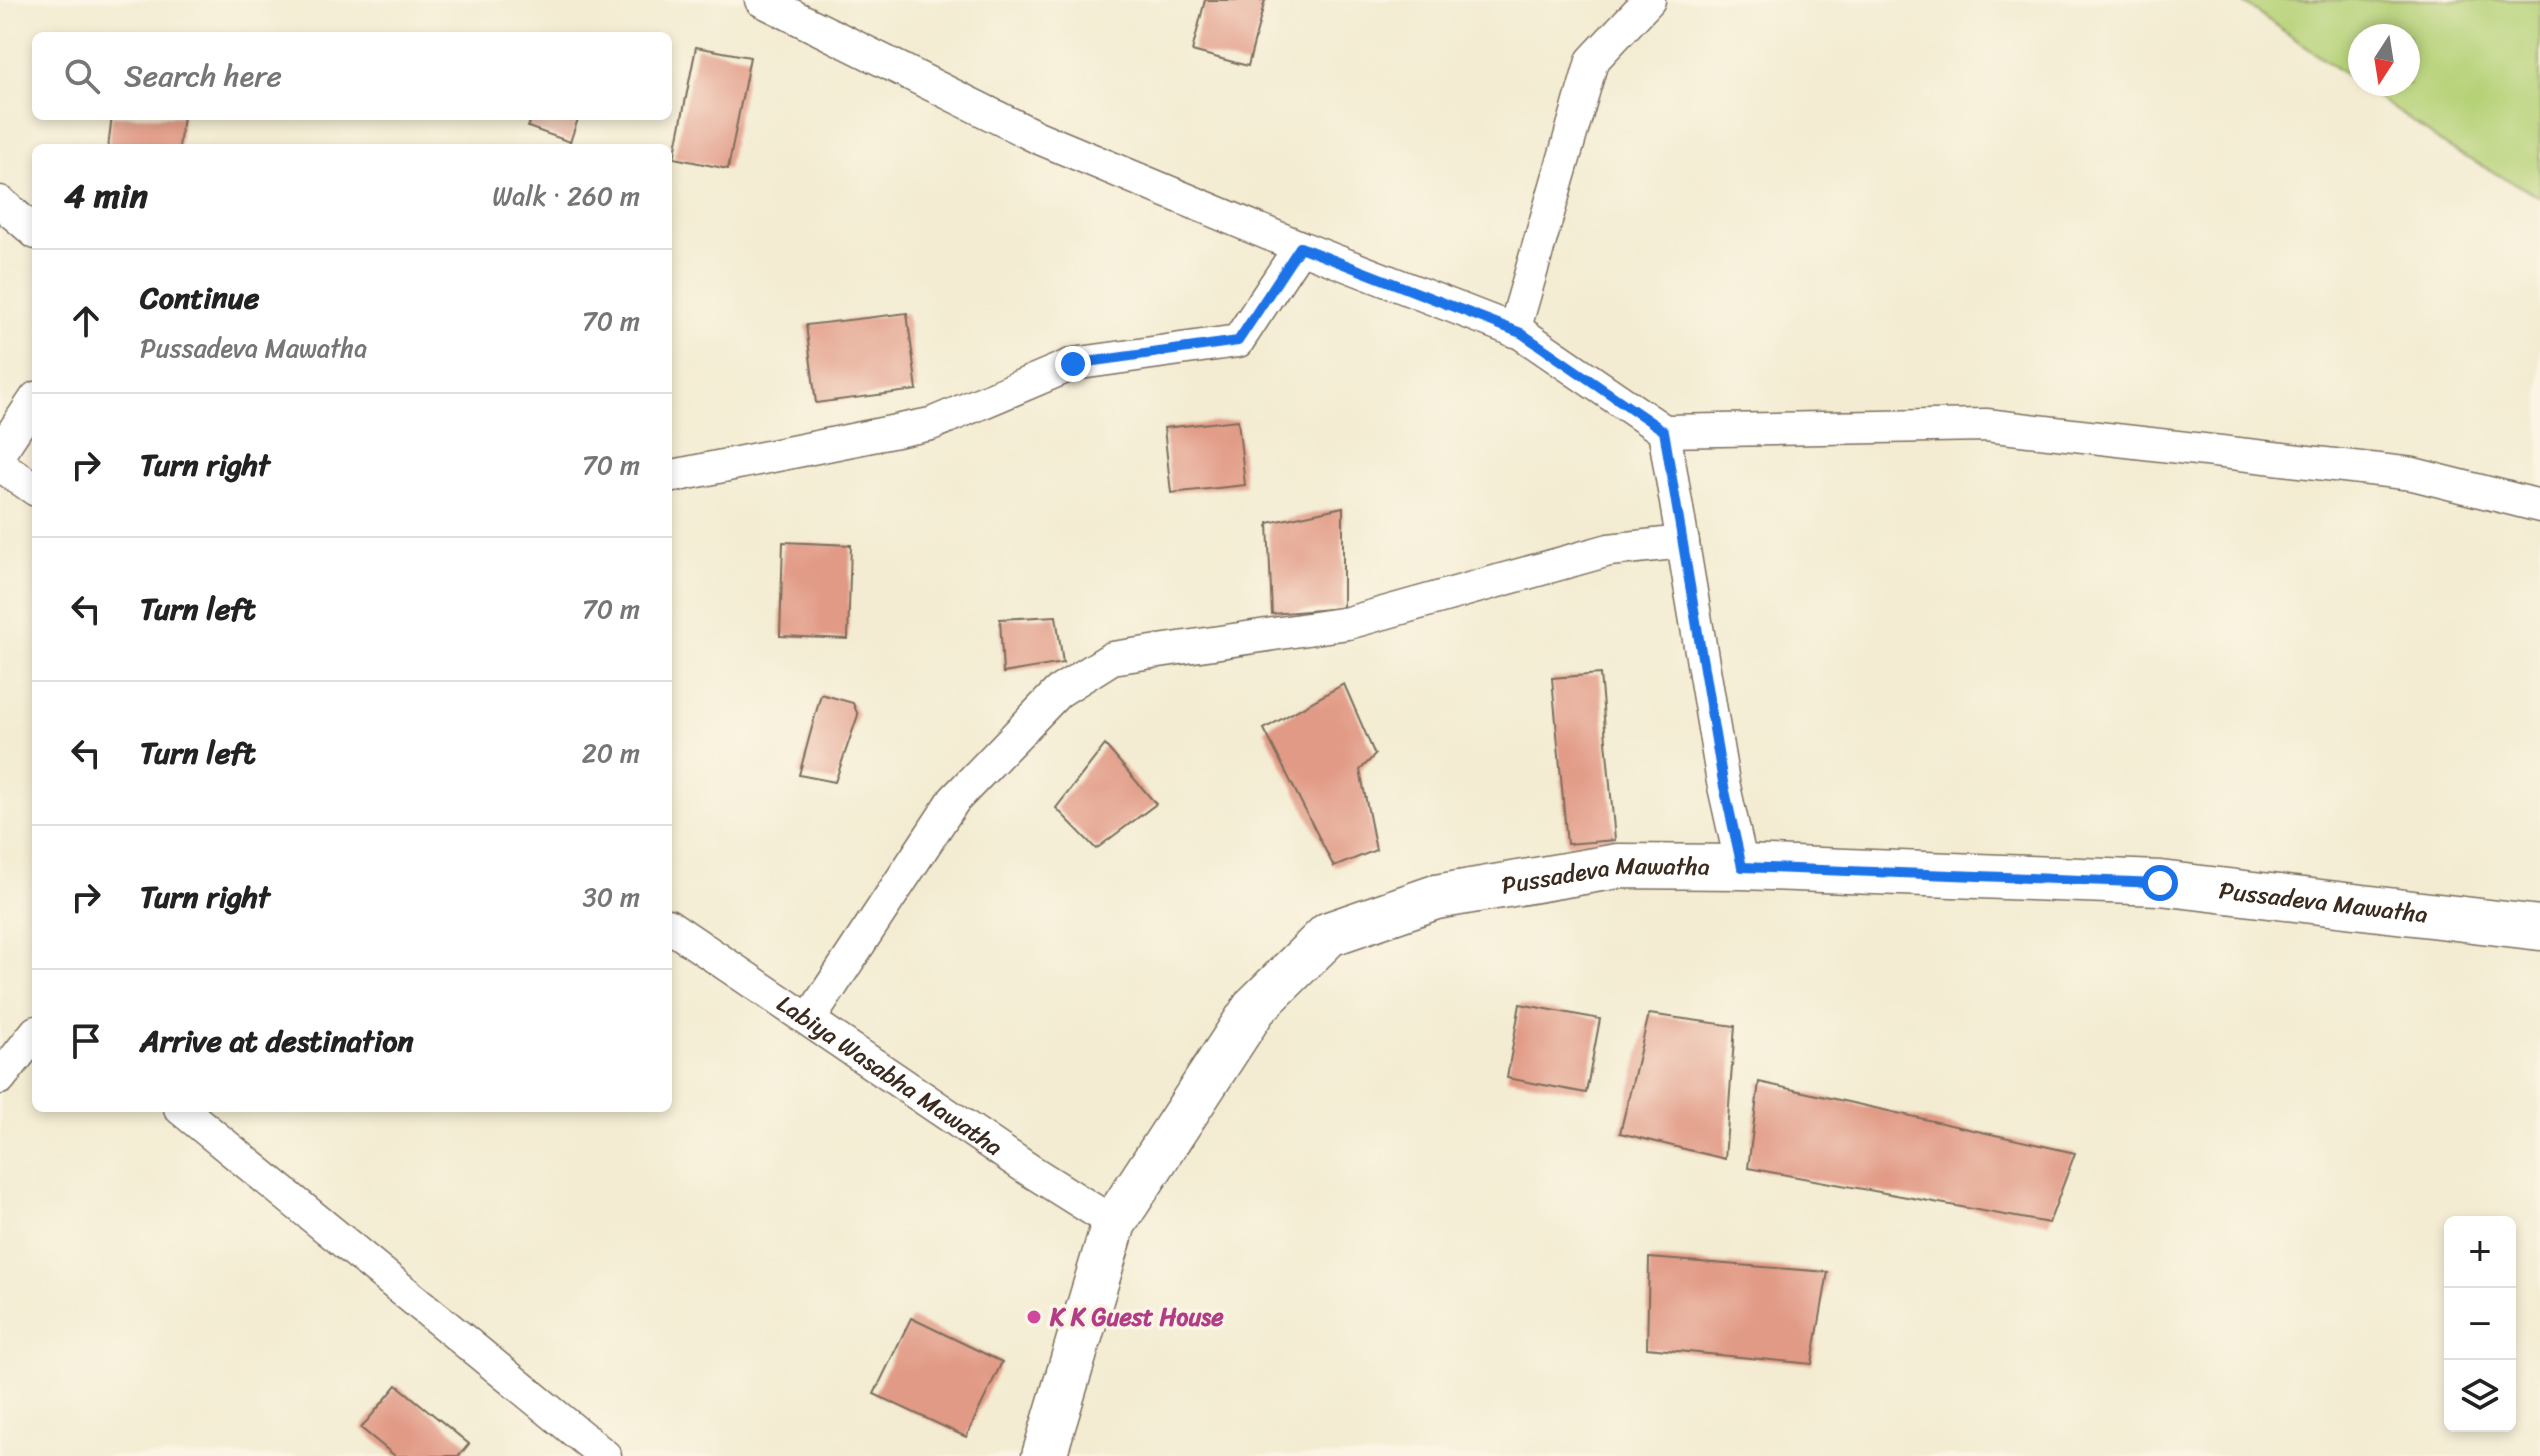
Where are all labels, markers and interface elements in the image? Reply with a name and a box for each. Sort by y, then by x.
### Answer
north arrow [2348,24,2420,96]
search box [32,32,672,120]
text: Search here [124,49,282,103]
icon: search [60,54,104,98]
text: 4 min [64,166,148,226]
text: Walk · 260 m [492,173,640,219]
text: Continue [140,271,259,325]
text: 70 m [582,298,640,344]
icon: ahead [64,299,108,343]
text: Pussadeva Mawatha [140,325,367,371]
route end [1055,346,1091,382]
text: Turn right [140,438,270,492]
text: 70 m [582,442,640,488]
icon: right [64,443,108,487]
text: Turn left [140,582,256,636]
text: 70 m [582,586,640,632]
icon: left [64,587,108,631]
text: Turn left [140,726,256,780]
text: 20 m [582,730,640,776]
icon: left [64,731,108,775]
street label: Pussadeva Mawatha [1498,845,1710,907]
route start [2142,865,2178,901]
street label: Pussadeva Mawatha [2217,869,2430,936]
text: Turn right [140,870,270,924]
text: 30 m [583,874,640,920]
icon: right [64,875,108,919]
street label: Labiya Wasabha Mawatha [768,983,1012,1167]
text: Arrive at destination [140,1014,414,1068]
icon: arrive [64,1019,108,1063]
map controls [2444,1216,2516,1432]
button: + [2444,1216,2516,1288]
button: − [2444,1288,2516,1360]
place label: K K Guest House [1049,1296,1224,1338]
marker: K K Guest House [1025,1308,1043,1326]
button: layers [2444,1360,2516,1432]

